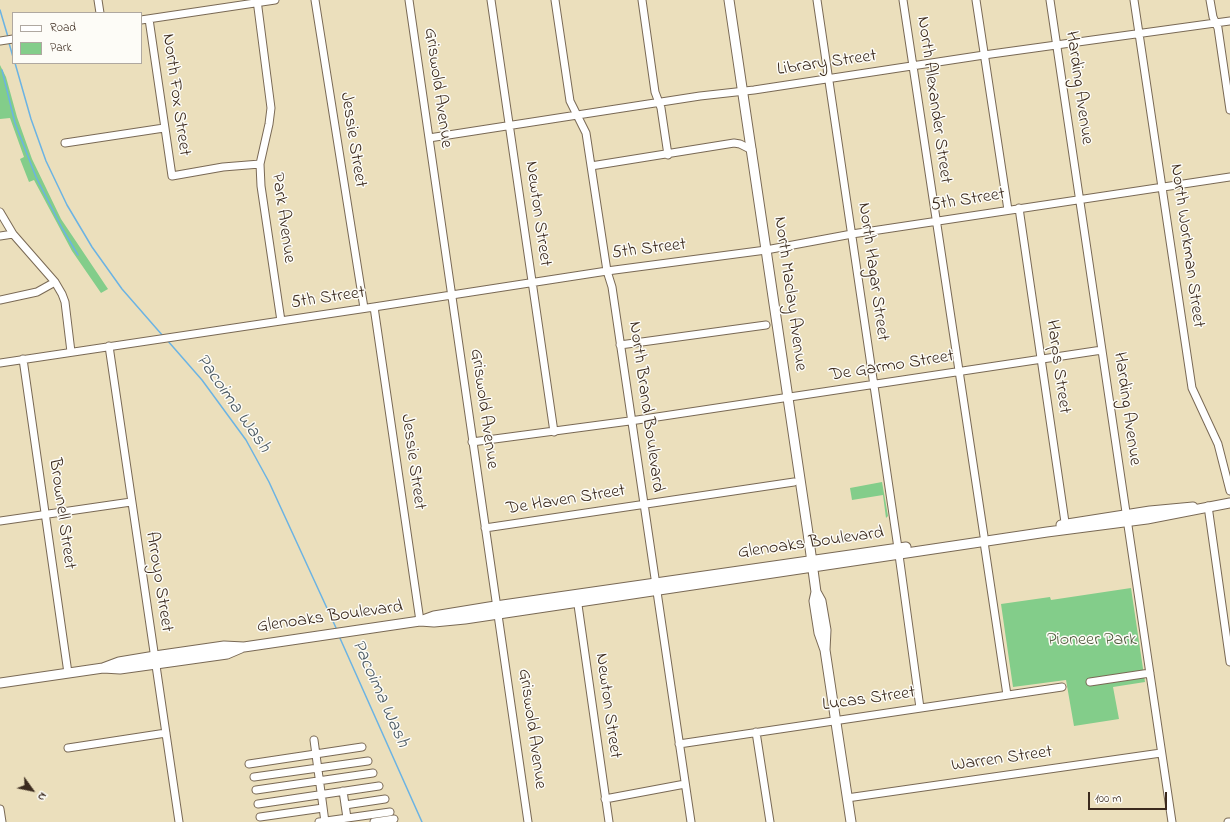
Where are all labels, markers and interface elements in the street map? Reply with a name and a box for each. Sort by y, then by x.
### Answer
legend [12,12,142,64]
street label: North Alexander Street [911,15,955,185]
text: Road [50,19,76,37]
street label: Griswold Avenue [418,26,456,150]
street label: Harding Avenue [1059,30,1097,146]
street label: North Fox Street [156,32,194,158]
text: Park [50,39,72,57]
street label: Library Street [776,46,878,82]
street label: Jessie Street [334,91,370,189]
street label: Newton Street [519,160,555,268]
street label: North Workman Street [1164,163,1208,329]
street label: Park Avenue [265,172,299,264]
street label: 5th Street [929,184,1007,218]
street label: North Hagar Street [852,201,892,343]
street label: North Maclay Avenue [767,215,811,373]
street label: 5th Street [611,235,687,265]
street label: 5th Street [289,283,367,315]
street label: Harps Street [1040,319,1074,415]
street label: North Brand Boulevard [622,320,668,494]
street label: Griswold Avenue [464,347,502,471]
street label: De Garmo Street [828,347,956,387]
water label: Pacoima Wash [190,350,274,458]
street label: Harding Avenue [1107,351,1145,467]
street label: Jessie Street [395,413,429,511]
street label: Brownell Street [43,457,79,571]
street label: De Haven Street [505,481,627,521]
street label: Glenoaks Boulevard [737,523,885,565]
street label: Arroyo Street [139,530,177,634]
street label: Glenoaks Boulevard [256,597,404,639]
park label: Pioneer Park [1047,630,1137,652]
water label: Pacoima Wash [345,637,413,751]
street label: Newton Street [589,652,625,760]
street label: Griswold Avenue [512,667,550,791]
street label: Lucas Street [821,683,917,717]
street label: Warren Street [950,742,1054,778]
north arrow [12,770,52,810]
scale bar [1090,784,1169,810]
text: N [33,789,51,804]
text: 100 m [1095,790,1122,808]

